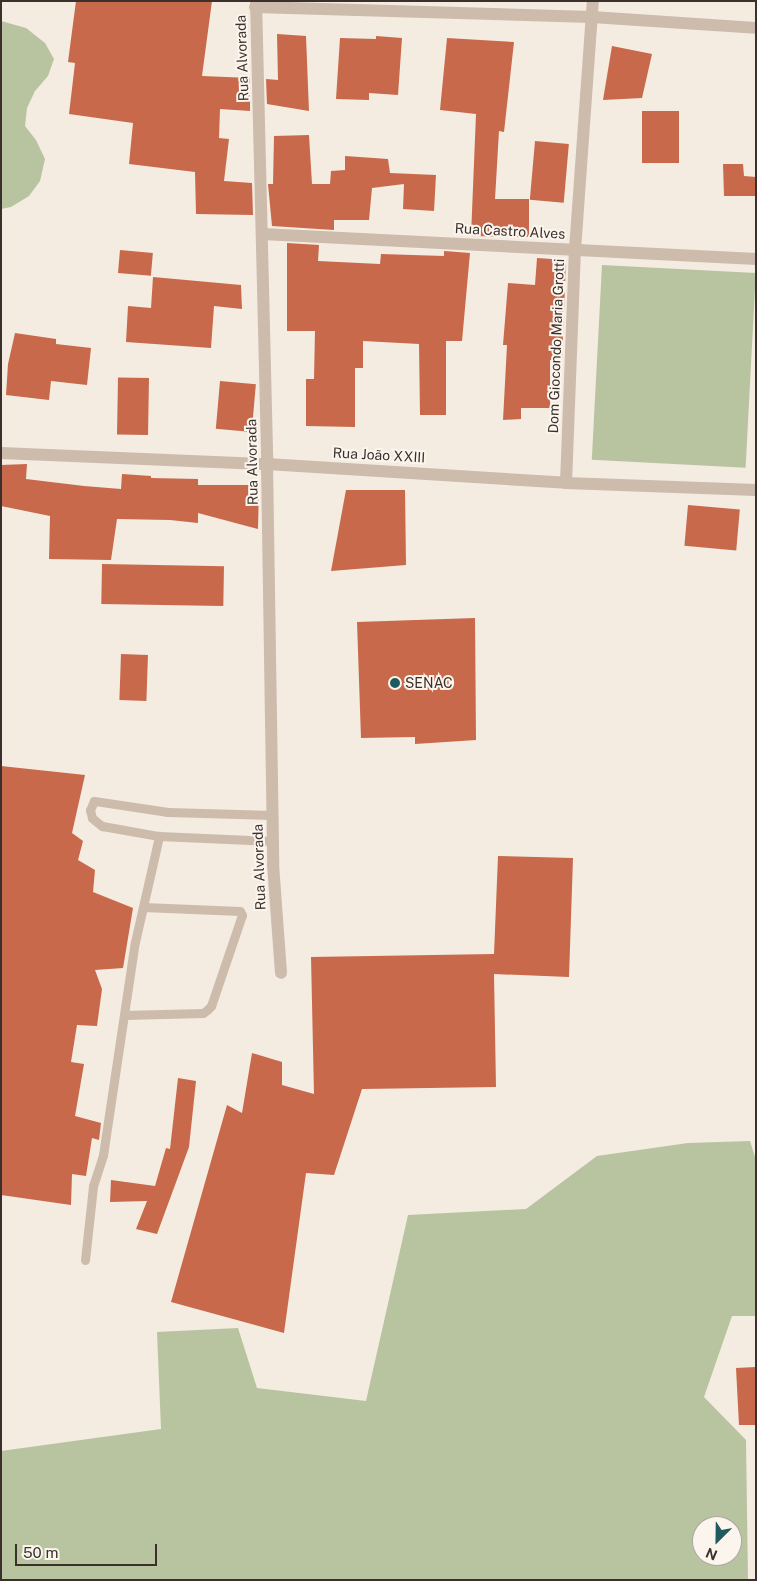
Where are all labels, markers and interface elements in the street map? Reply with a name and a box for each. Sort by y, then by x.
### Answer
street label: Rua Alvorada [232,15,252,101]
street label: Rua Castro Alves [454,220,566,242]
street label: Dom Giocondo Maria Grotti [545,258,567,434]
street label: Rua Alvorada [243,419,261,505]
street label: Rua João XXIII [332,444,426,466]
place label: SENAC [405,675,453,691]
marker: SENAC [389,677,401,689]
street label: Rua Alvorada [249,824,269,910]
north arrow [692,1516,742,1566]
scale bar [18,1534,160,1566]
text: 50 m [23,1544,58,1561]
text: N [703,1544,720,1563]

